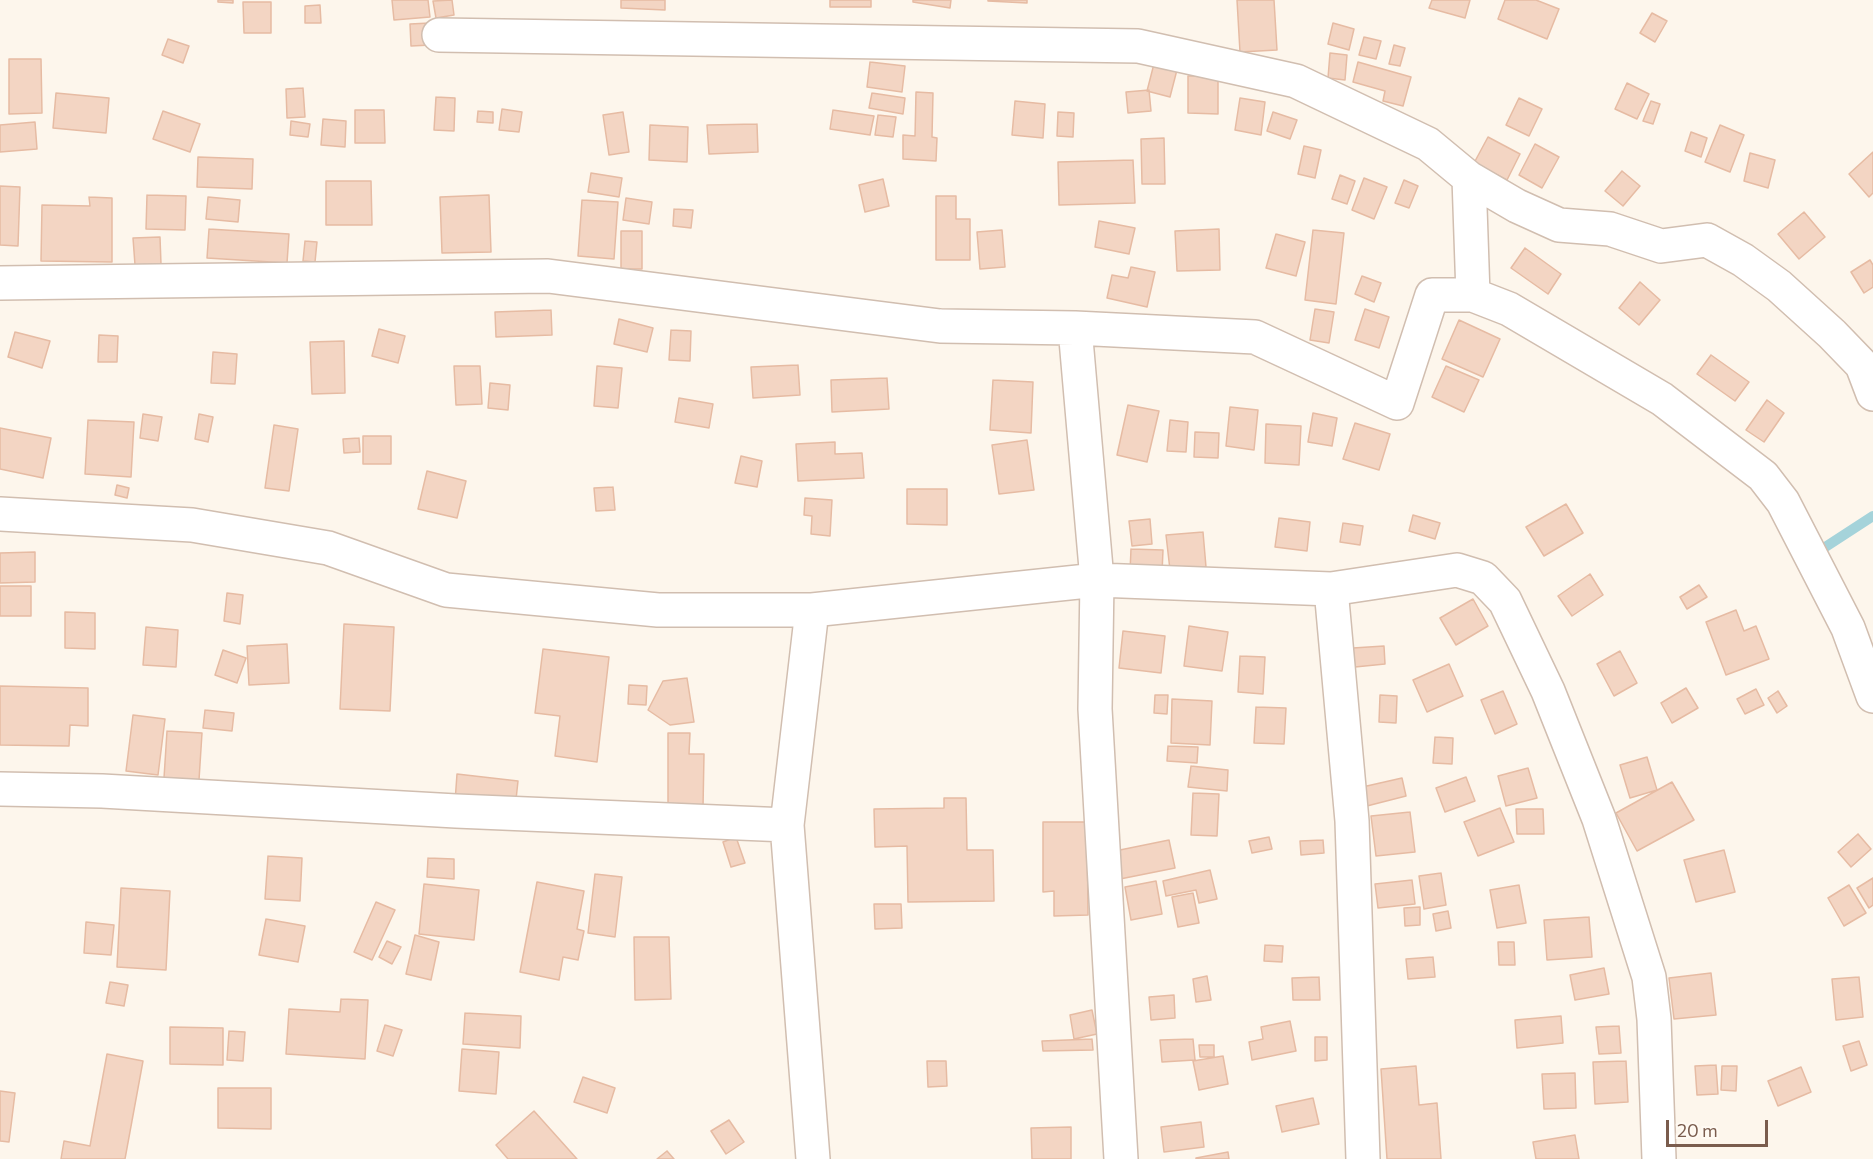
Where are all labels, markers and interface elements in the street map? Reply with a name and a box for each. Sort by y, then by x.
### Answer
scale bar [1669,1108,1771,1146]
text: 20 m [1677,1119,1718,1141]

